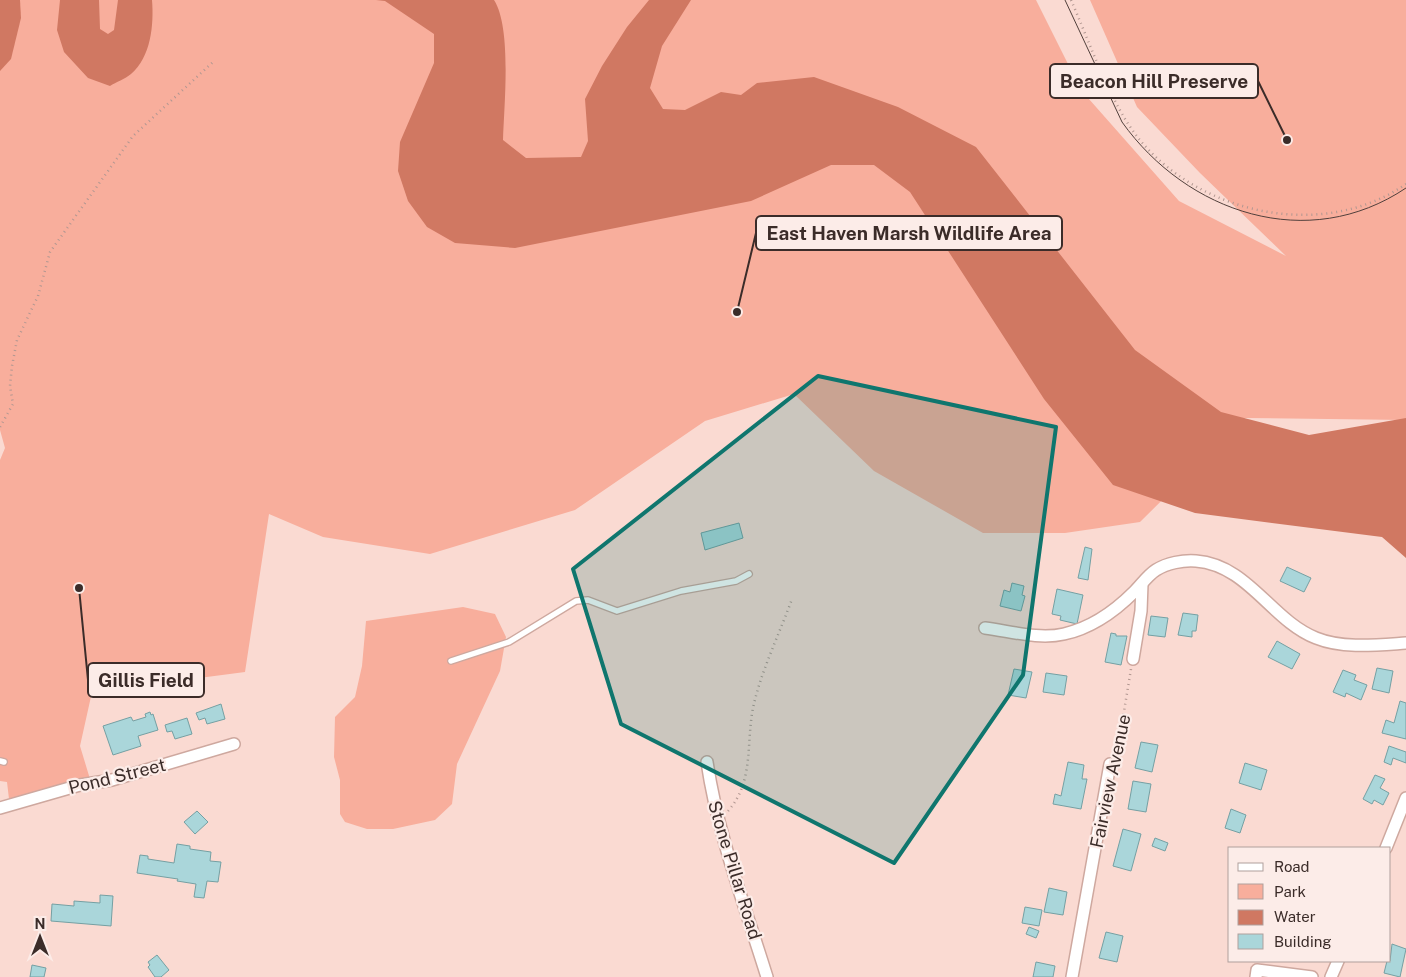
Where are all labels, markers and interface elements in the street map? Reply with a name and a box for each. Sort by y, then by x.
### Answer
callout: Beacon Hill Preserve [1050,64,1258,98]
text: Beacon Hill Preserve [1060,70,1248,92]
callout: East Haven Marsh Wildlife Area [756,216,1062,250]
text: East Haven Marsh Wildlife Area [766,222,1052,244]
callout: Gillis Field [88,663,204,697]
text: Gillis Field [98,669,194,691]
street label: Fairview Avenue [1086,712,1134,850]
street label: Pond Street [66,754,168,798]
street label: Stone Pillar Road [704,798,766,942]
legend [1228,847,1391,962]
text: Road [1274,858,1310,875]
text: Park [1274,883,1306,900]
text: Water [1274,908,1316,925]
north arrow [15,912,65,962]
text: N [35,916,45,932]
text: Building [1274,933,1332,950]

